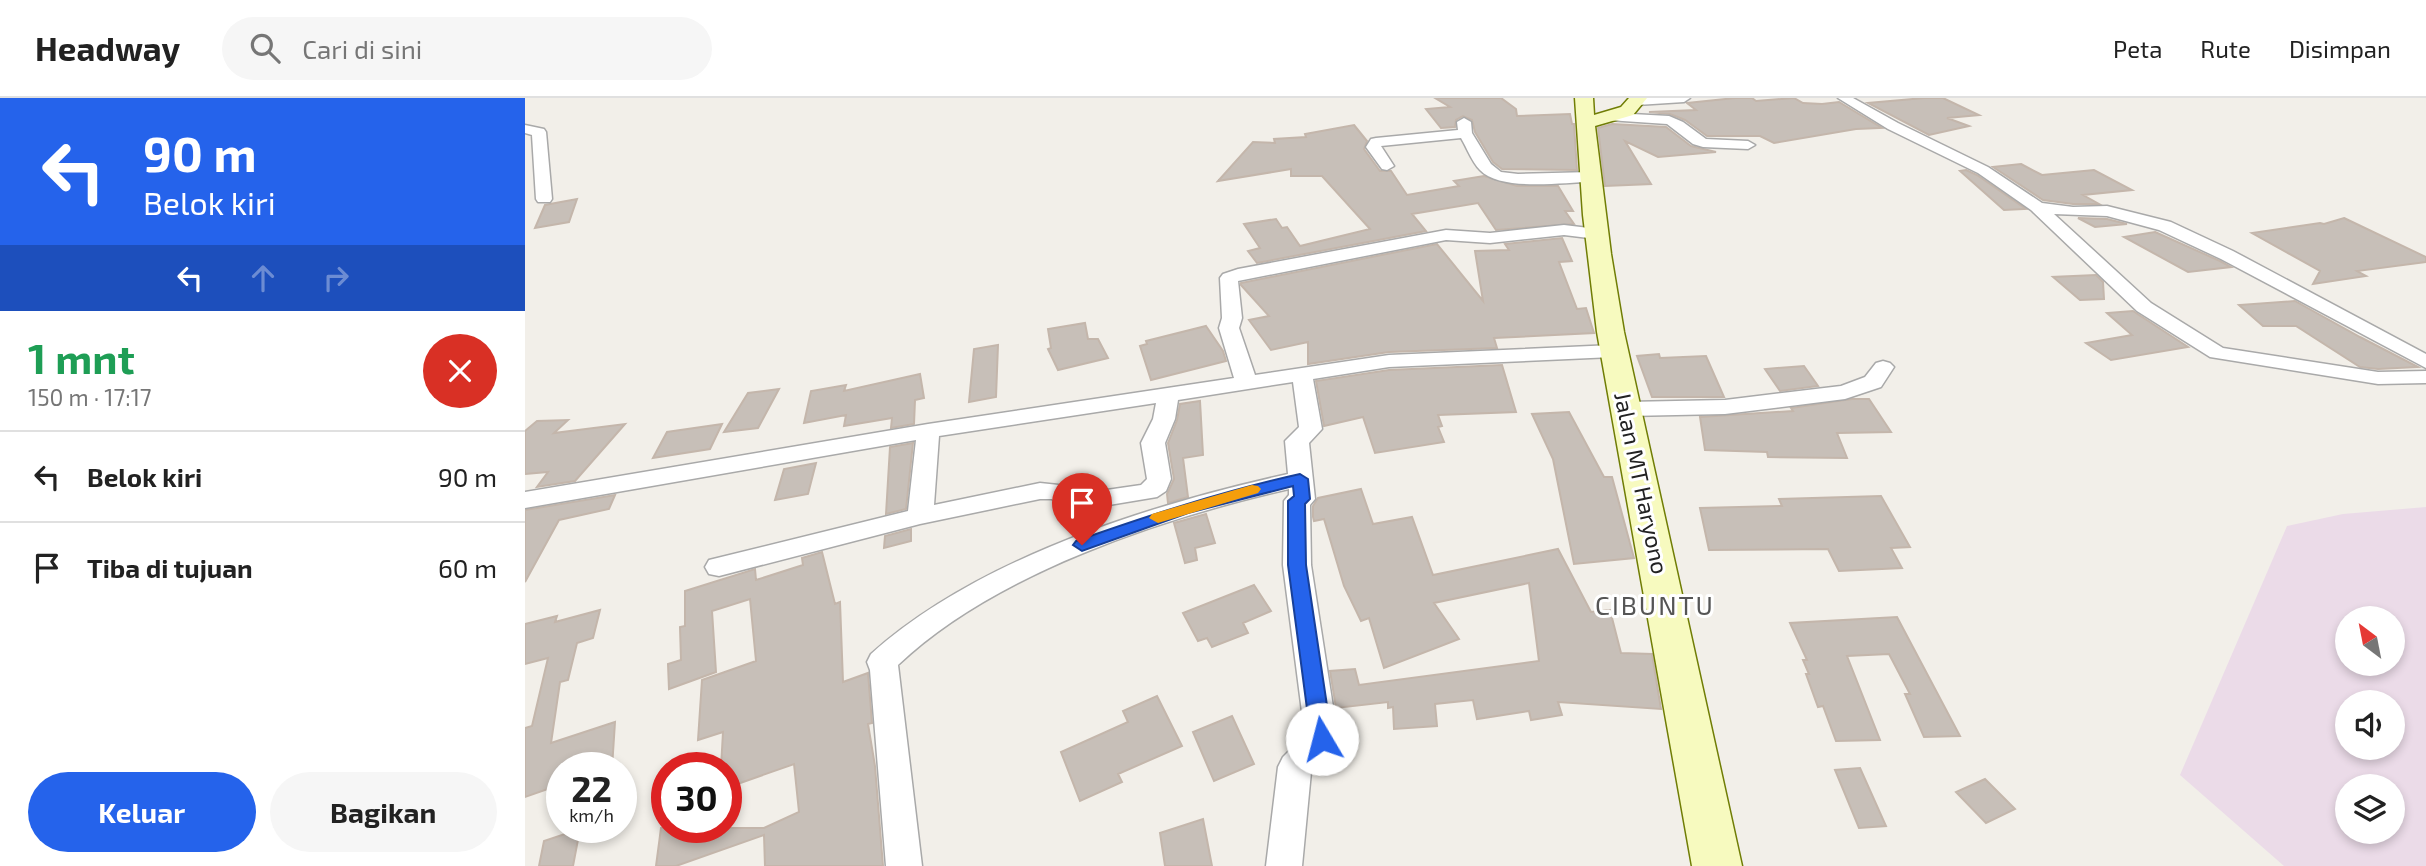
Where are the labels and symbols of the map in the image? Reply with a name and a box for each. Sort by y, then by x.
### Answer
street label: Jalan MT Haryono [1609,389,1675,576]
pin [1052,473,1112,545]
district label: CIBUNTU [1595,589,1715,620]
north arrow [2335,606,2405,676]
position arrow [1285,702,1359,776]
speed limit sign: 30 [651,752,742,843]

